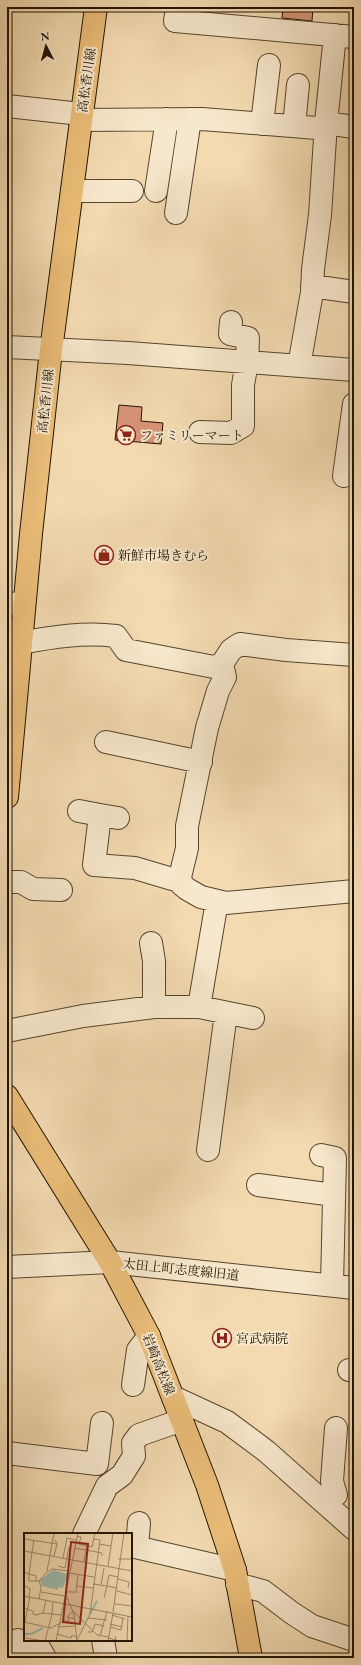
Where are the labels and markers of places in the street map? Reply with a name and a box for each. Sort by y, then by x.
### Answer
supermarket icon: ファミリーマート [115,424,137,446]
place label: ファミリーマート [140,427,244,444]
shop icon: 新鮮市場きむら [93,544,115,566]
place label: 新鮮市場きむら [118,547,209,564]
hospital icon: 宮武病院 [211,1327,233,1349]
place label: 宮武病院 [236,1330,288,1347]

